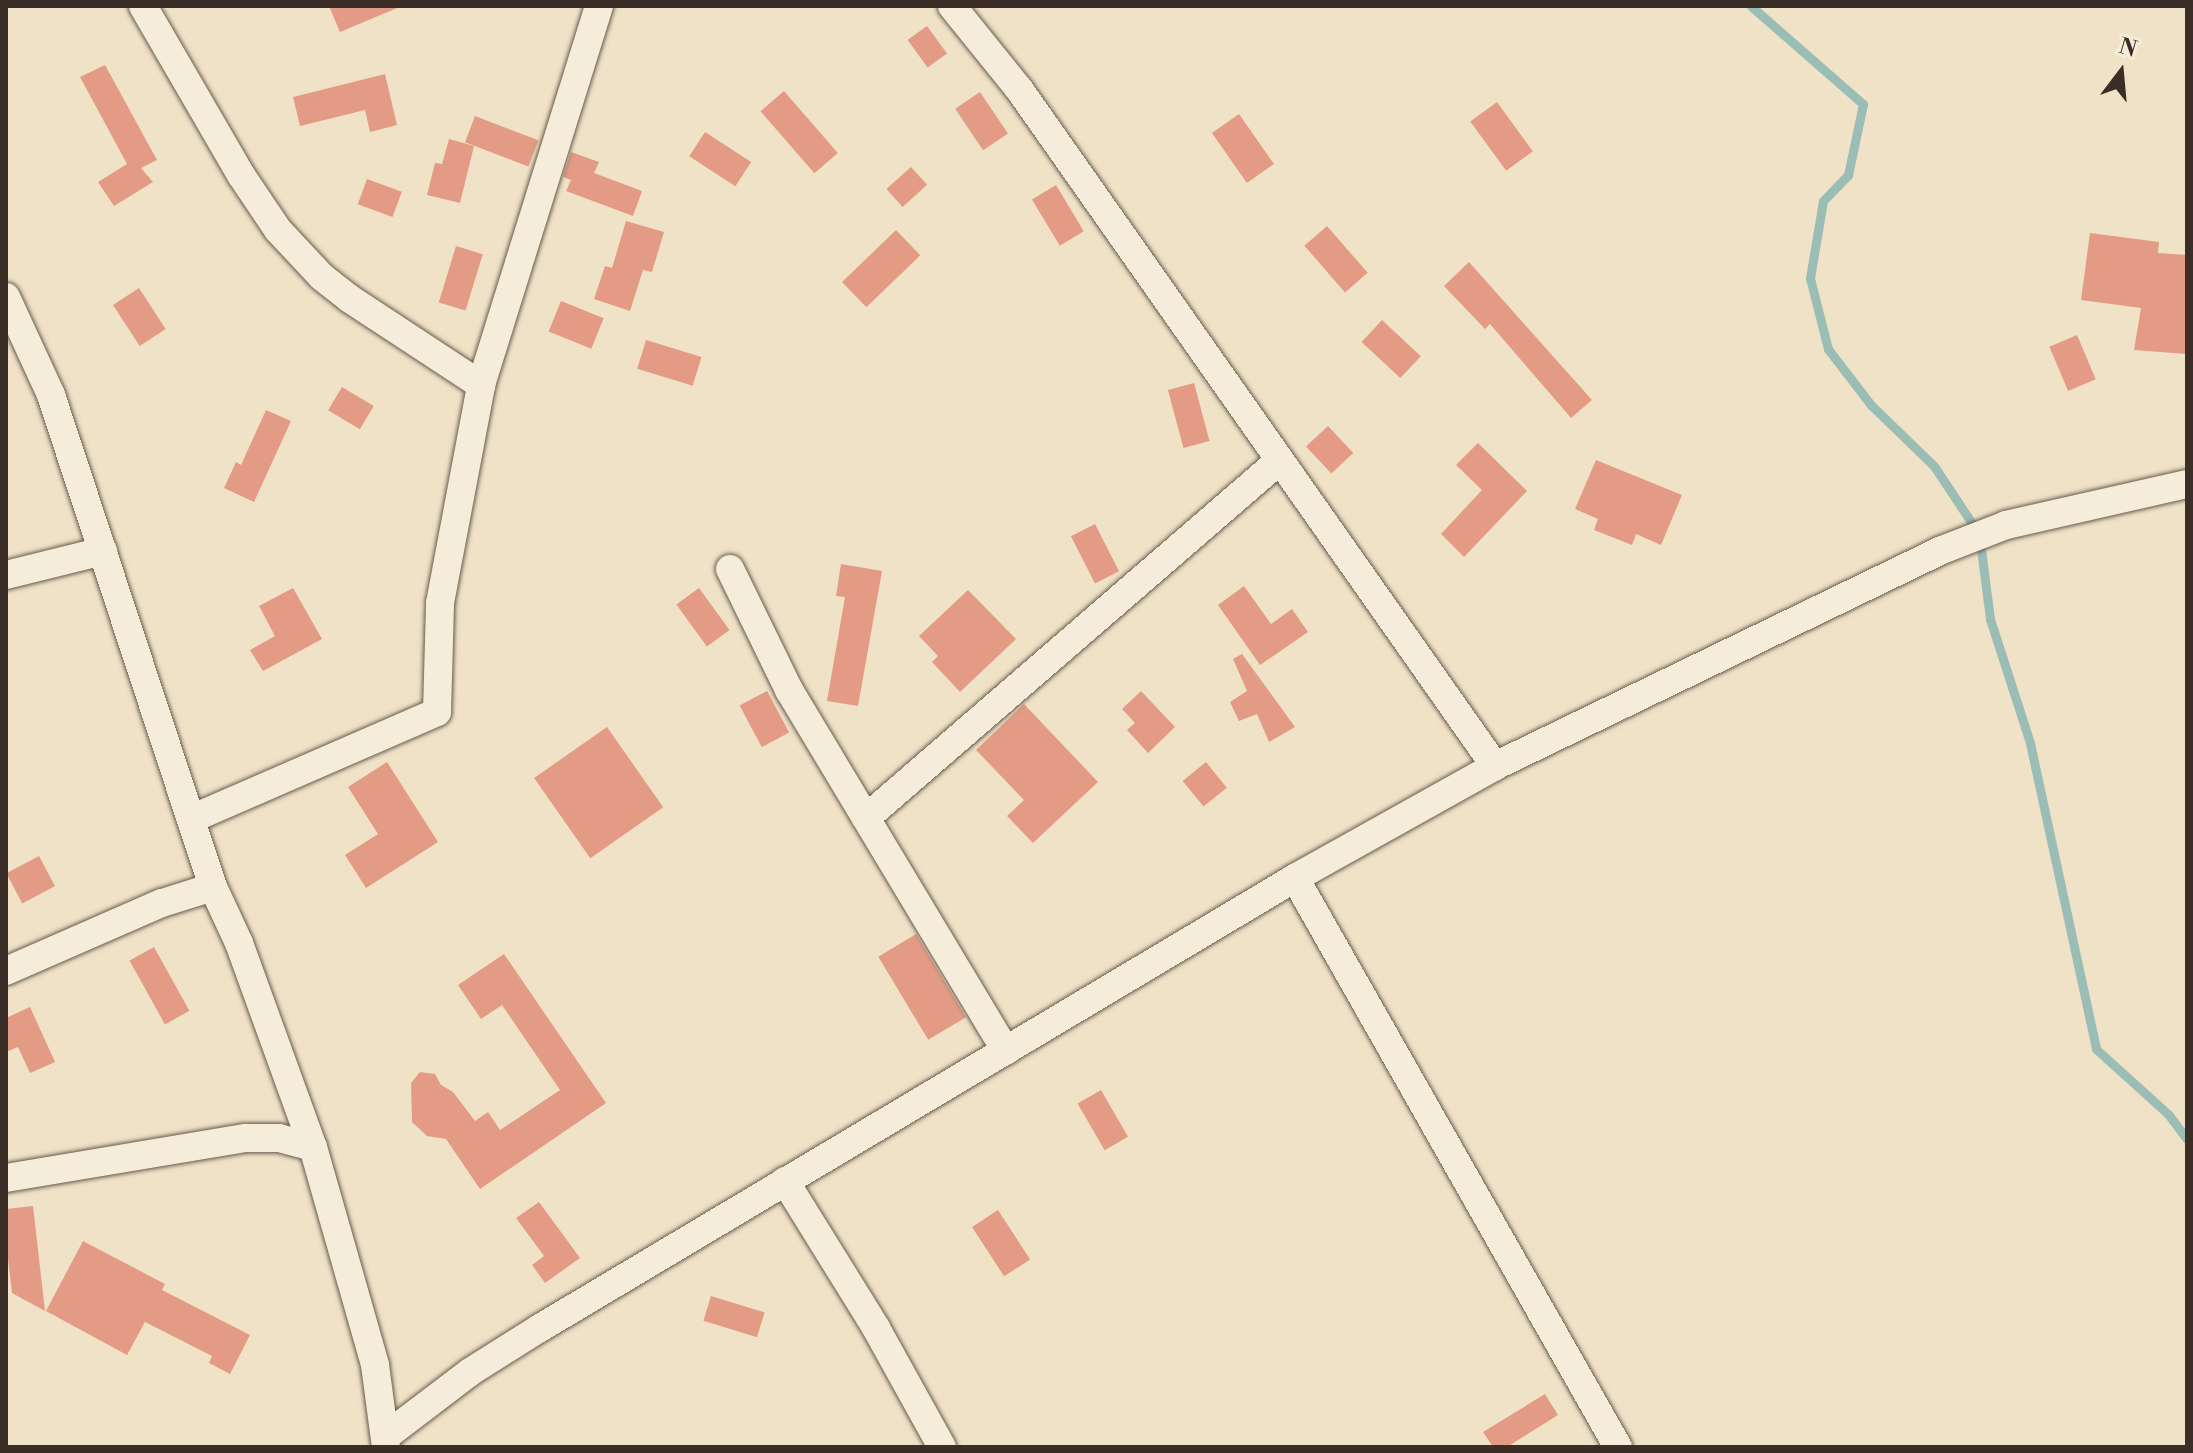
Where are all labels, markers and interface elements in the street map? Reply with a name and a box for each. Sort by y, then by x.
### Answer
north arrow [2081,32,2161,112]
text: N [2116,33,2140,64]

